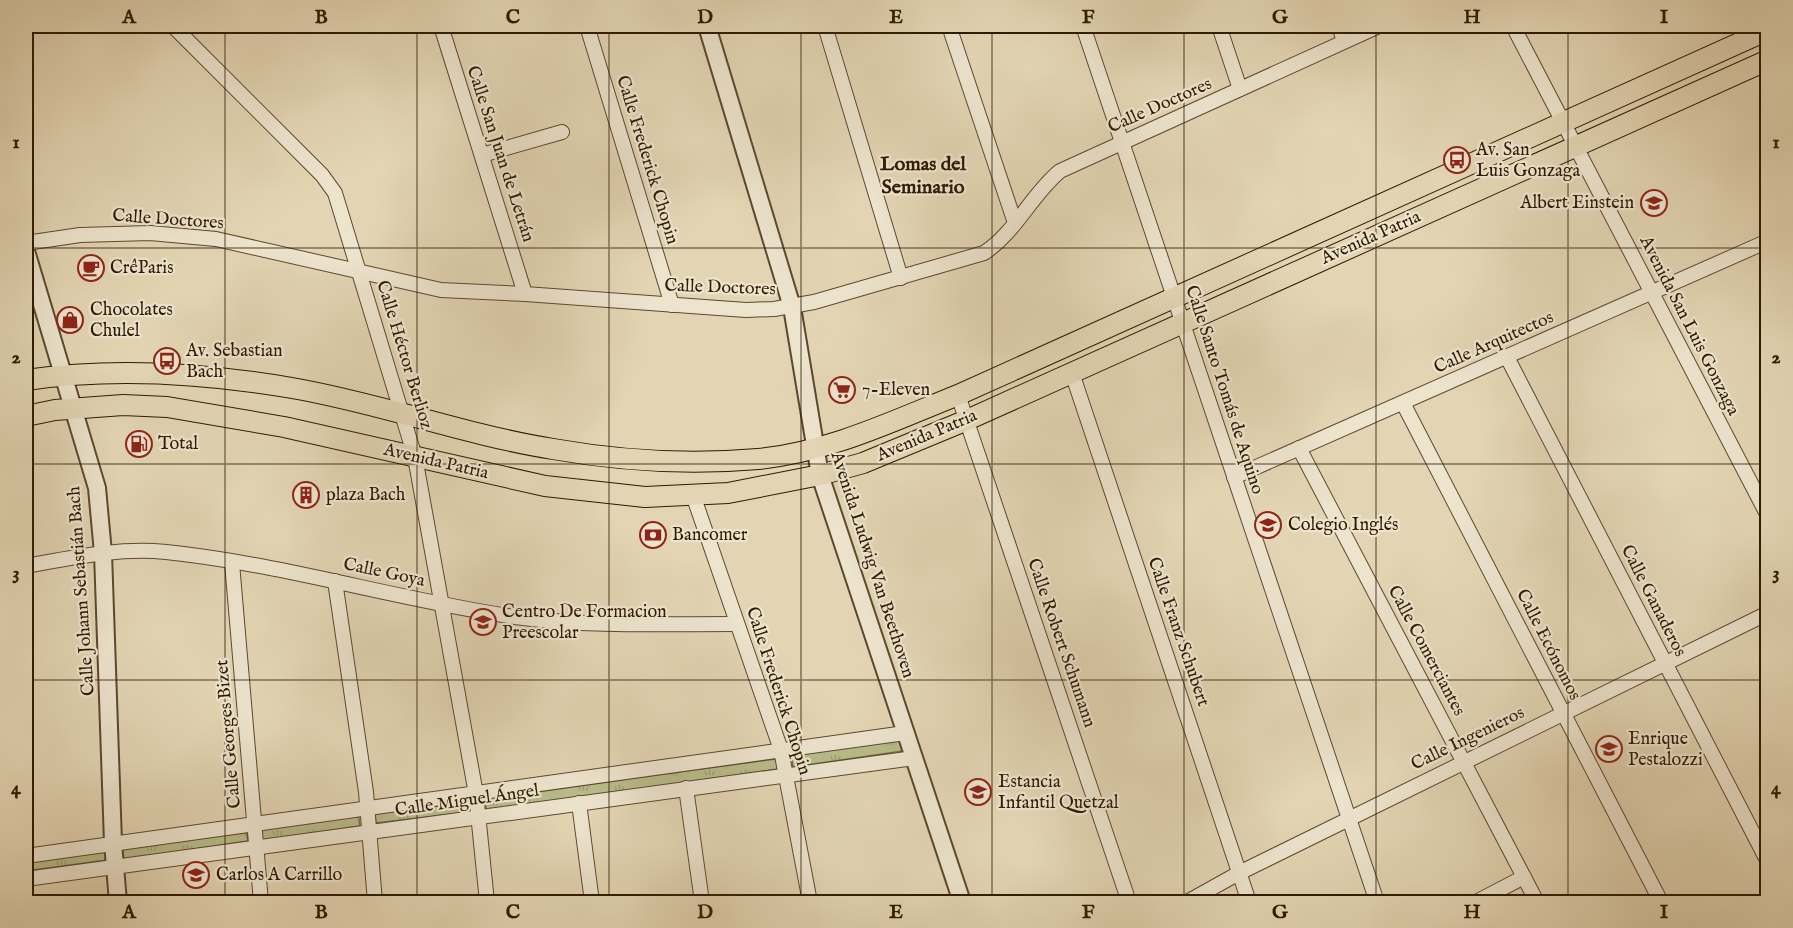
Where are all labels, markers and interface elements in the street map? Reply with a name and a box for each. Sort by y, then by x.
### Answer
text: A [121,5,137,30]
text: B [314,5,328,30]
text: C [506,5,520,30]
text: D [697,5,713,30]
text: E [889,5,903,30]
text: F [1082,5,1095,30]
text: G [1272,5,1289,30]
text: H [1463,5,1481,30]
text: I [1660,5,1669,30]
street label: Calle San Juan de Letrán [461,63,539,245]
street label: Calle Frederick Chopin [610,73,684,248]
street label: Calle Doctores [1104,73,1216,139]
text: 1 [12,130,20,155]
text: 1 [1772,130,1780,155]
place label: Av. San Luis Gonzaga [1475,139,1581,183]
bus stop icon: Av. San Luis Gonzaga [1442,145,1472,175]
district label: Lomas del Seminario [880,152,967,200]
school or university icon: Albert Einstein [1639,188,1669,218]
place label: Albert Einstein [1519,192,1634,215]
street label: Calle Doctores [112,205,224,235]
street label: Avenida Patria [1317,206,1425,271]
street label: Avenida San Luis Gonzaga [1633,231,1744,420]
cafe icon: CrêParis [76,253,106,283]
place label: CrêParis [110,257,174,280]
street label: Calle Doctores [664,275,776,301]
street label: Calle Héctor Berlioz [370,278,438,432]
street label: Calle Santo Tomás de Aquino [1179,283,1269,498]
place label: Chocolates Chulel [90,299,173,343]
shop icon: Chocolates Chulel [55,305,85,335]
street label: Calle Arquitectos [1431,306,1557,380]
place label: Av. Sebastian Bach [185,340,283,384]
text: 2 [11,345,21,370]
text: 2 [1771,345,1781,370]
bus stop icon: Av. Sebastian Bach [152,346,182,376]
supermarket icon: 7-Eleven [827,375,857,405]
place label: 7-Eleven [862,379,931,402]
street label: Avenida Patria [872,404,981,468]
fuel station icon: Total [124,429,154,459]
place label: Total [158,433,198,456]
street label: Avenida Patria [380,439,491,485]
street label: Avenida Ludwig Van Beethoven [824,448,920,682]
building icon: plaza Bach [291,480,321,510]
place label: plaza Bach [326,484,406,507]
street label: Calle Johann Sebastián Bach [63,485,101,697]
school or university icon: Colegio Inglés [1253,510,1283,540]
place label: Colegio Inglés [1288,514,1398,537]
bank icon: Bancomer [638,520,668,550]
place label: Bancomer [672,524,748,547]
street label: Calle Ganaderos [1615,541,1691,661]
street label: Calle Goya [341,553,427,593]
street label: Calle Franz Schubert [1142,554,1214,710]
street label: Calle Robert Schumann [1021,556,1101,731]
text: 3 [12,561,20,586]
text: 3 [1772,561,1780,586]
street label: Calle Comerciantes [1382,582,1470,720]
street label: Calle Ecónomos [1510,586,1586,704]
place label: Centro De Formacion Preescolar [502,601,667,645]
street label: Calle Frederick Chopin [740,604,816,778]
school or university icon: Centro De Formacion Preescolar [468,607,498,637]
street label: Calle Georges Bizet [211,659,247,809]
street label: Calle Ingenieros [1408,702,1528,776]
place label: Enrique Pestalozzi [1628,728,1703,772]
school or university icon: Enrique Pestalozzi [1594,734,1624,764]
place label: Estancia Infantil Quetzal [998,771,1119,815]
text: 4 [11,776,22,801]
text: 4 [1771,776,1782,801]
school or university icon: Estancia Infantil Quetzal [963,777,993,807]
street label: Calle Miguel Ángel [393,778,541,822]
school or university icon: Carlos A Carrillo [181,860,211,890]
place label: Carlos A Carrillo [216,864,343,887]
text: A [121,900,137,925]
text: B [314,900,328,925]
text: C [506,900,520,925]
text: D [697,900,713,925]
text: E [889,900,903,925]
text: F [1082,900,1095,925]
text: G [1272,900,1289,925]
text: H [1463,900,1481,925]
text: I [1660,900,1669,925]

